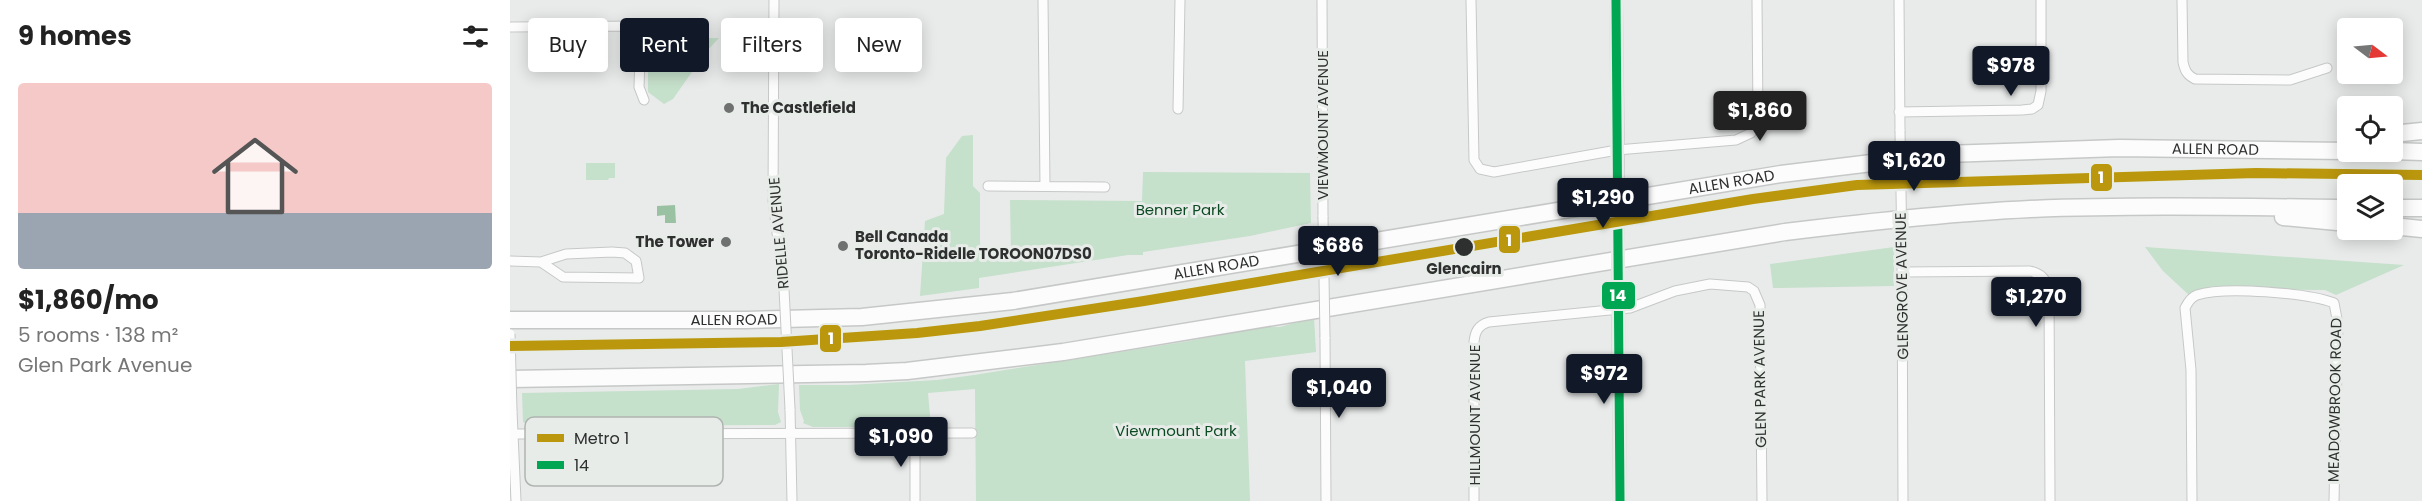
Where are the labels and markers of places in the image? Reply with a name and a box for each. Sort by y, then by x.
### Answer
pin: $978 [1975,46,2047,97]
pin: $1,860 [1711,91,1809,142]
place label: The Castlefield [741,97,856,118]
marker: The Castlefield [722,101,736,115]
pin: $1,620 [1865,141,1963,192]
pin: $1,290 [1554,178,1652,229]
place label: Bell Canada Toronto-Ridelle TOROON07DS0 [855,226,1092,264]
pin: $686 [1302,226,1374,277]
place label: The Tower [636,231,715,252]
marker: The Tower [719,235,733,249]
marker: Glencairn [1453,236,1475,258]
marker: Bell Canada Toronto-Ridelle TOROON07DS0 [836,239,850,253]
place label: Glencairn [1426,258,1502,279]
pin: $1,270 [1987,277,2085,328]
pin: $972 [1568,354,1640,405]
pin: $1,040 [1290,368,1388,419]
pin: $1,090 [852,417,950,468]

